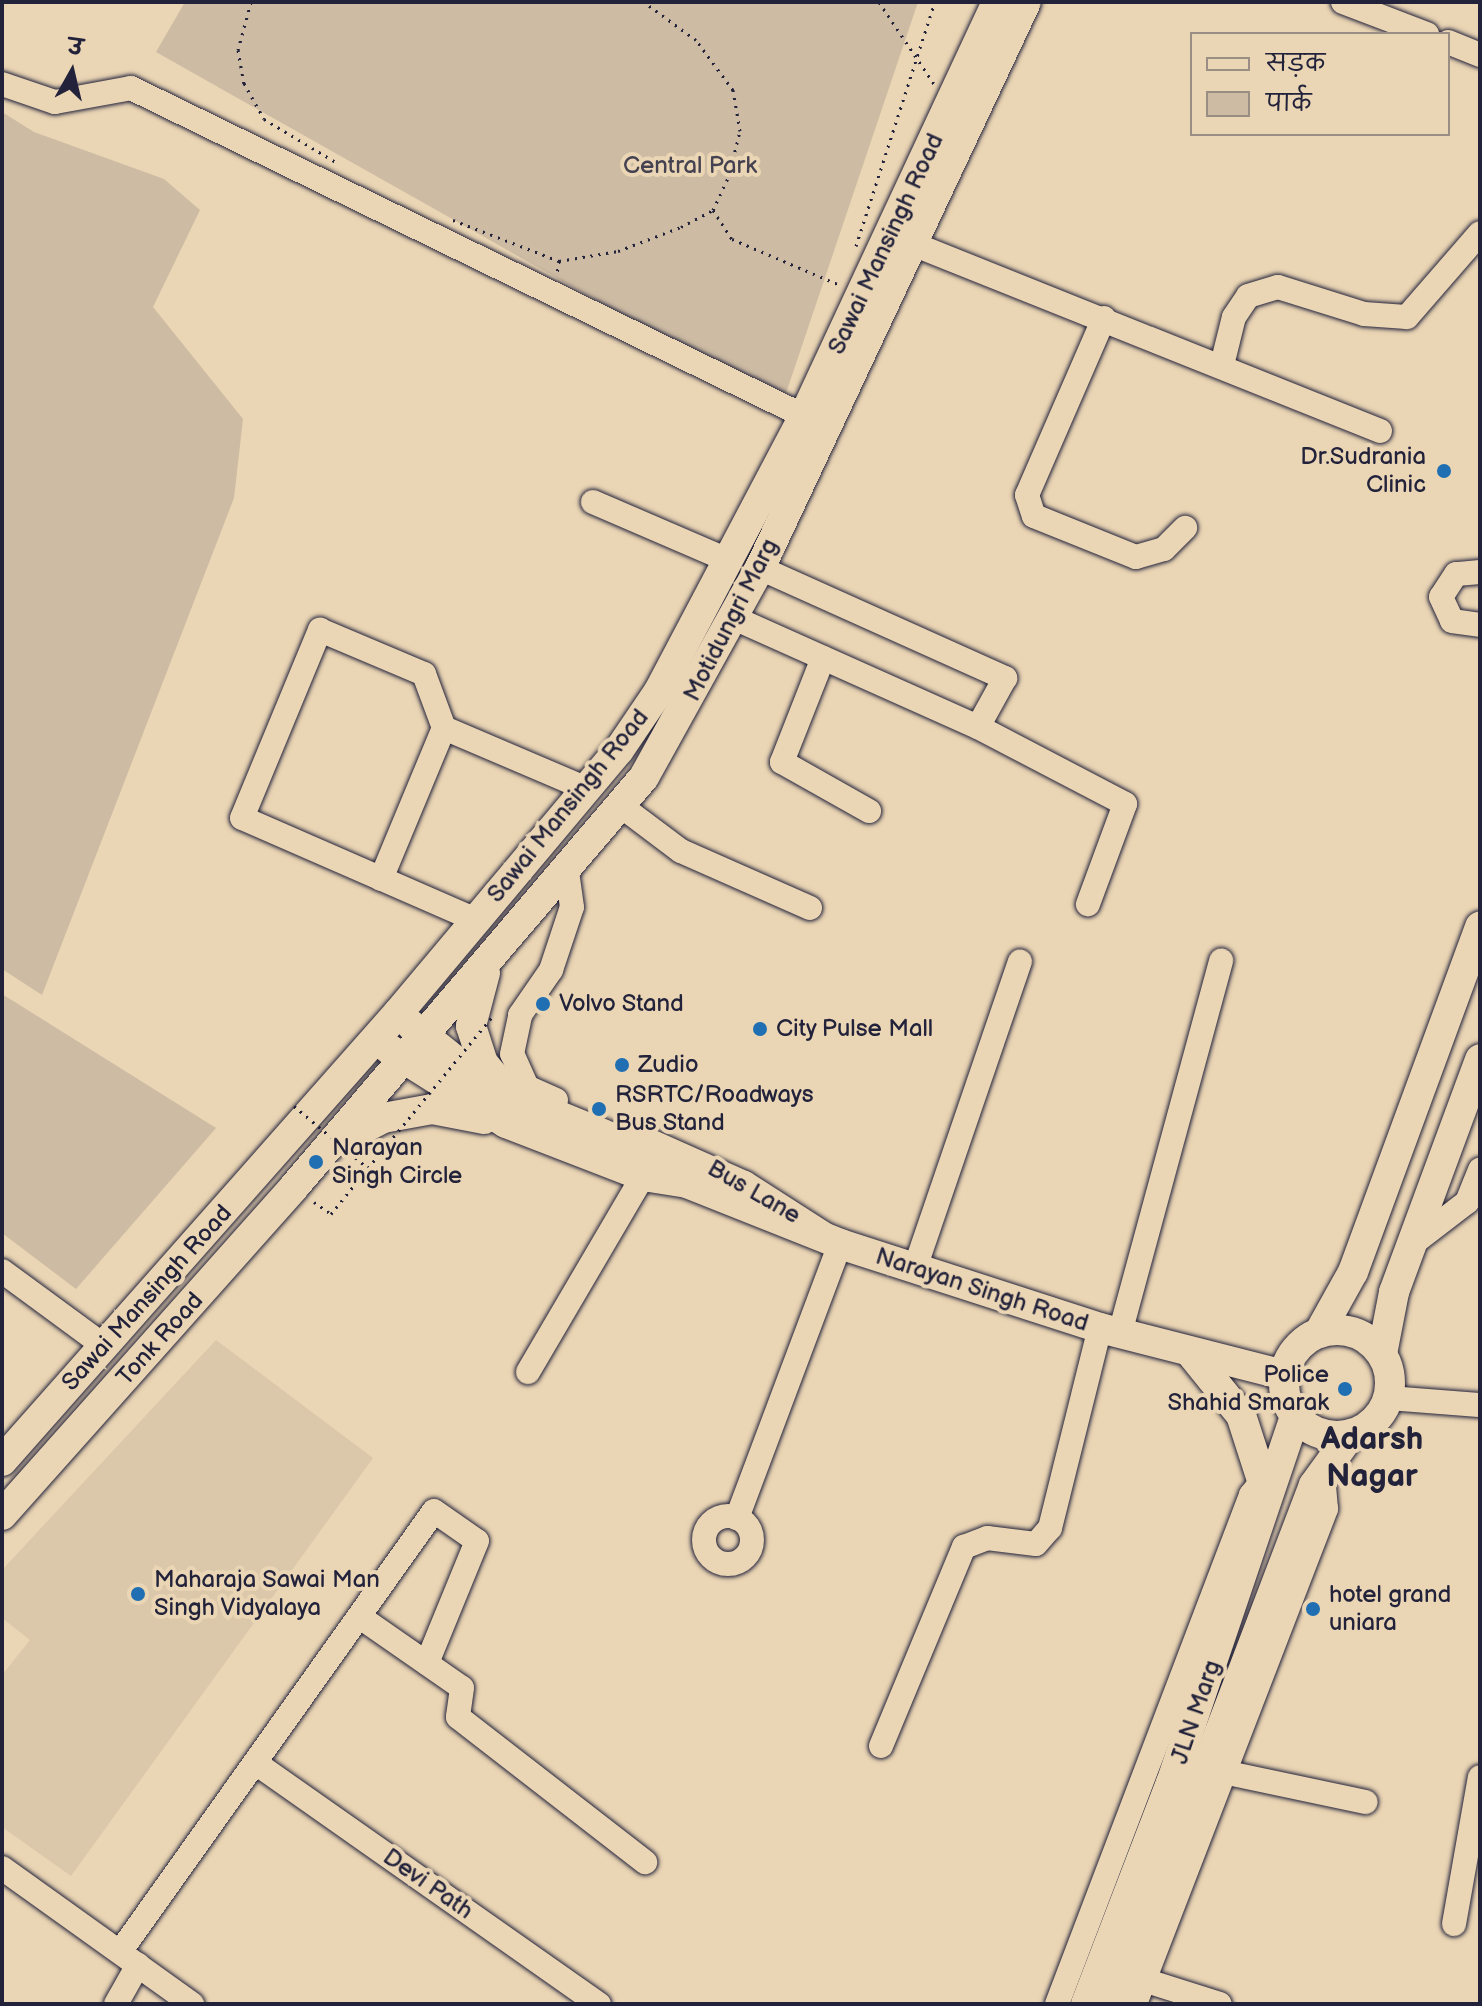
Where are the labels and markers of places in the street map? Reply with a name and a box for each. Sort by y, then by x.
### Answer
place label: Dr.Sudrania Clinic [1300,443,1426,499]
marker: Dr.Sudrania Clinic [1433,460,1455,482]
place label: Volvo Stand [559,990,684,1018]
marker: Volvo Stand [534,995,552,1013]
place label: City Pulse Mall [776,1015,935,1043]
marker: City Pulse Mall [751,1020,769,1038]
place label: Zudio [638,1051,699,1079]
marker: Zudio [613,1056,631,1074]
place label: RSRTC/Roadways Bus Stand [615,1081,814,1137]
marker: RSRTC/Roadways Bus Stand [590,1100,608,1118]
place label: Narayan Singh Circle [332,1134,462,1190]
marker: Narayan Singh Circle [307,1153,325,1171]
place label: Police Shahid Smarak [1167,1361,1329,1417]
marker: Police Shahid Smarak [1336,1380,1354,1398]
place label: Maharaja Sawai Man Singh Vidyalaya [154,1566,380,1622]
place label: hotel grand uniara [1329,1581,1451,1637]
marker: Maharaja Sawai Man Singh Vidyalaya [129,1585,147,1603]
marker: hotel grand uniara [1304,1600,1322,1618]

